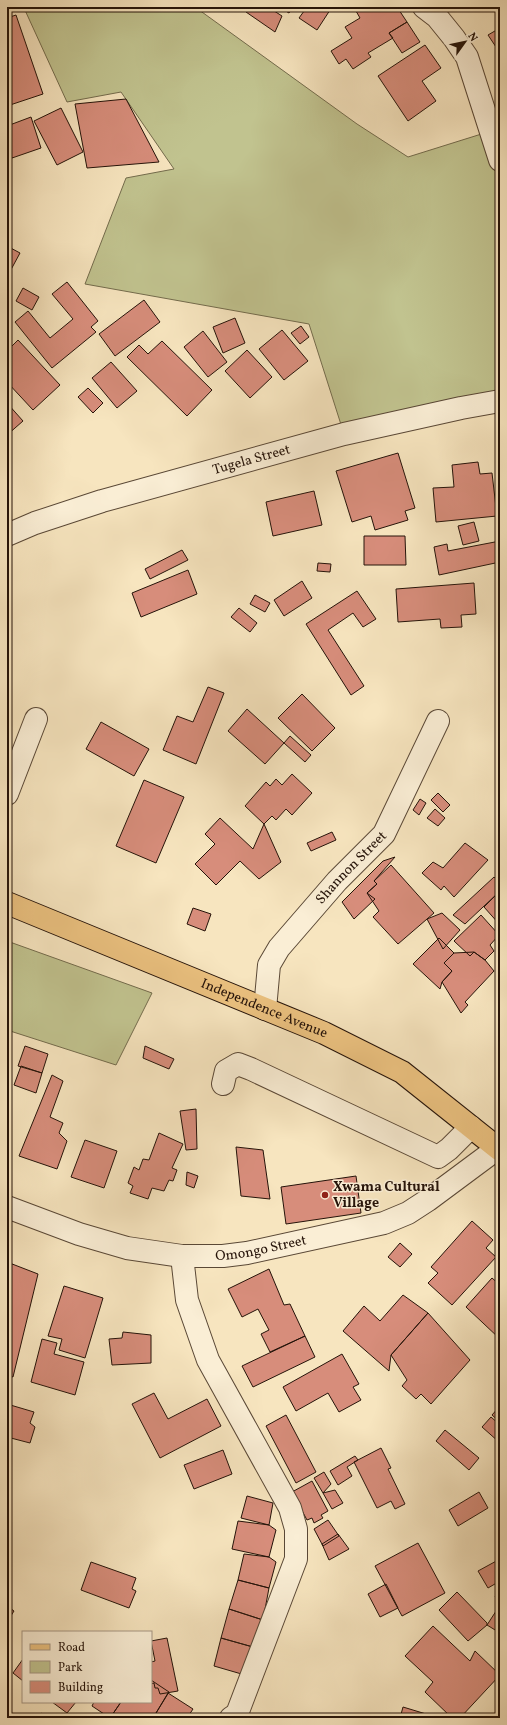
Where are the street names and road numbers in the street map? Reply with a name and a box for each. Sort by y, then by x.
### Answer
street label: Tugela Street [210,440,293,479]
street label: Shannon Street [311,827,391,908]
street label: Independence Avenue [198,974,331,1043]
street label: Omongo Street [215,1231,308,1266]

